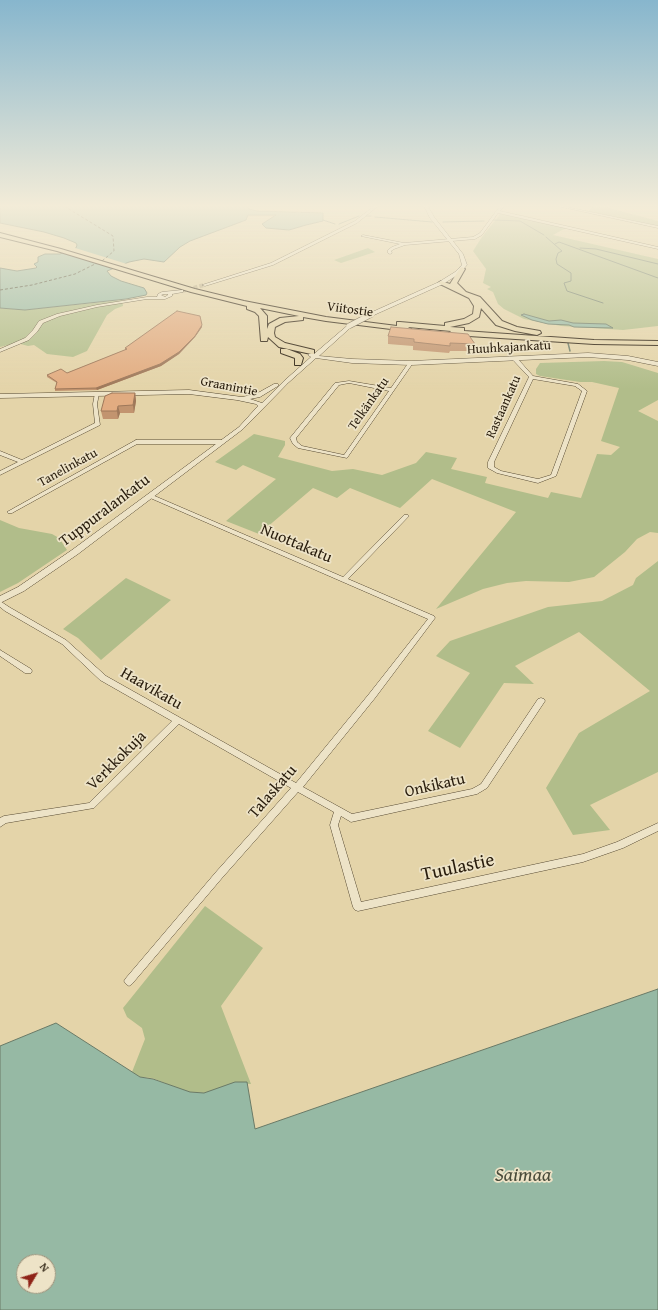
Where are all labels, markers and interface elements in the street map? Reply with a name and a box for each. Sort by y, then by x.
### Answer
street label: Viitostie [326,299,374,321]
street label: Huuhkajankatu [467,338,551,358]
street label: Rastaankatu [483,373,525,441]
street label: Graanintie [199,374,259,400]
street label: Telkänkatu [345,375,393,433]
street label: Tanelinkatu [36,445,100,491]
street label: Tuppuralankatu [56,471,154,551]
street label: Nuottakatu [257,520,335,568]
street label: Haavikatu [117,664,185,714]
street label: Verkkokuja [83,727,151,795]
street label: Talaskatu [245,761,301,823]
street label: Onkikatu [403,770,467,802]
street label: Tuulastie [419,849,497,887]
water label: Saimaa [495,1164,551,1188]
north arrow [16,1254,56,1294]
text: N [36,1259,53,1275]

